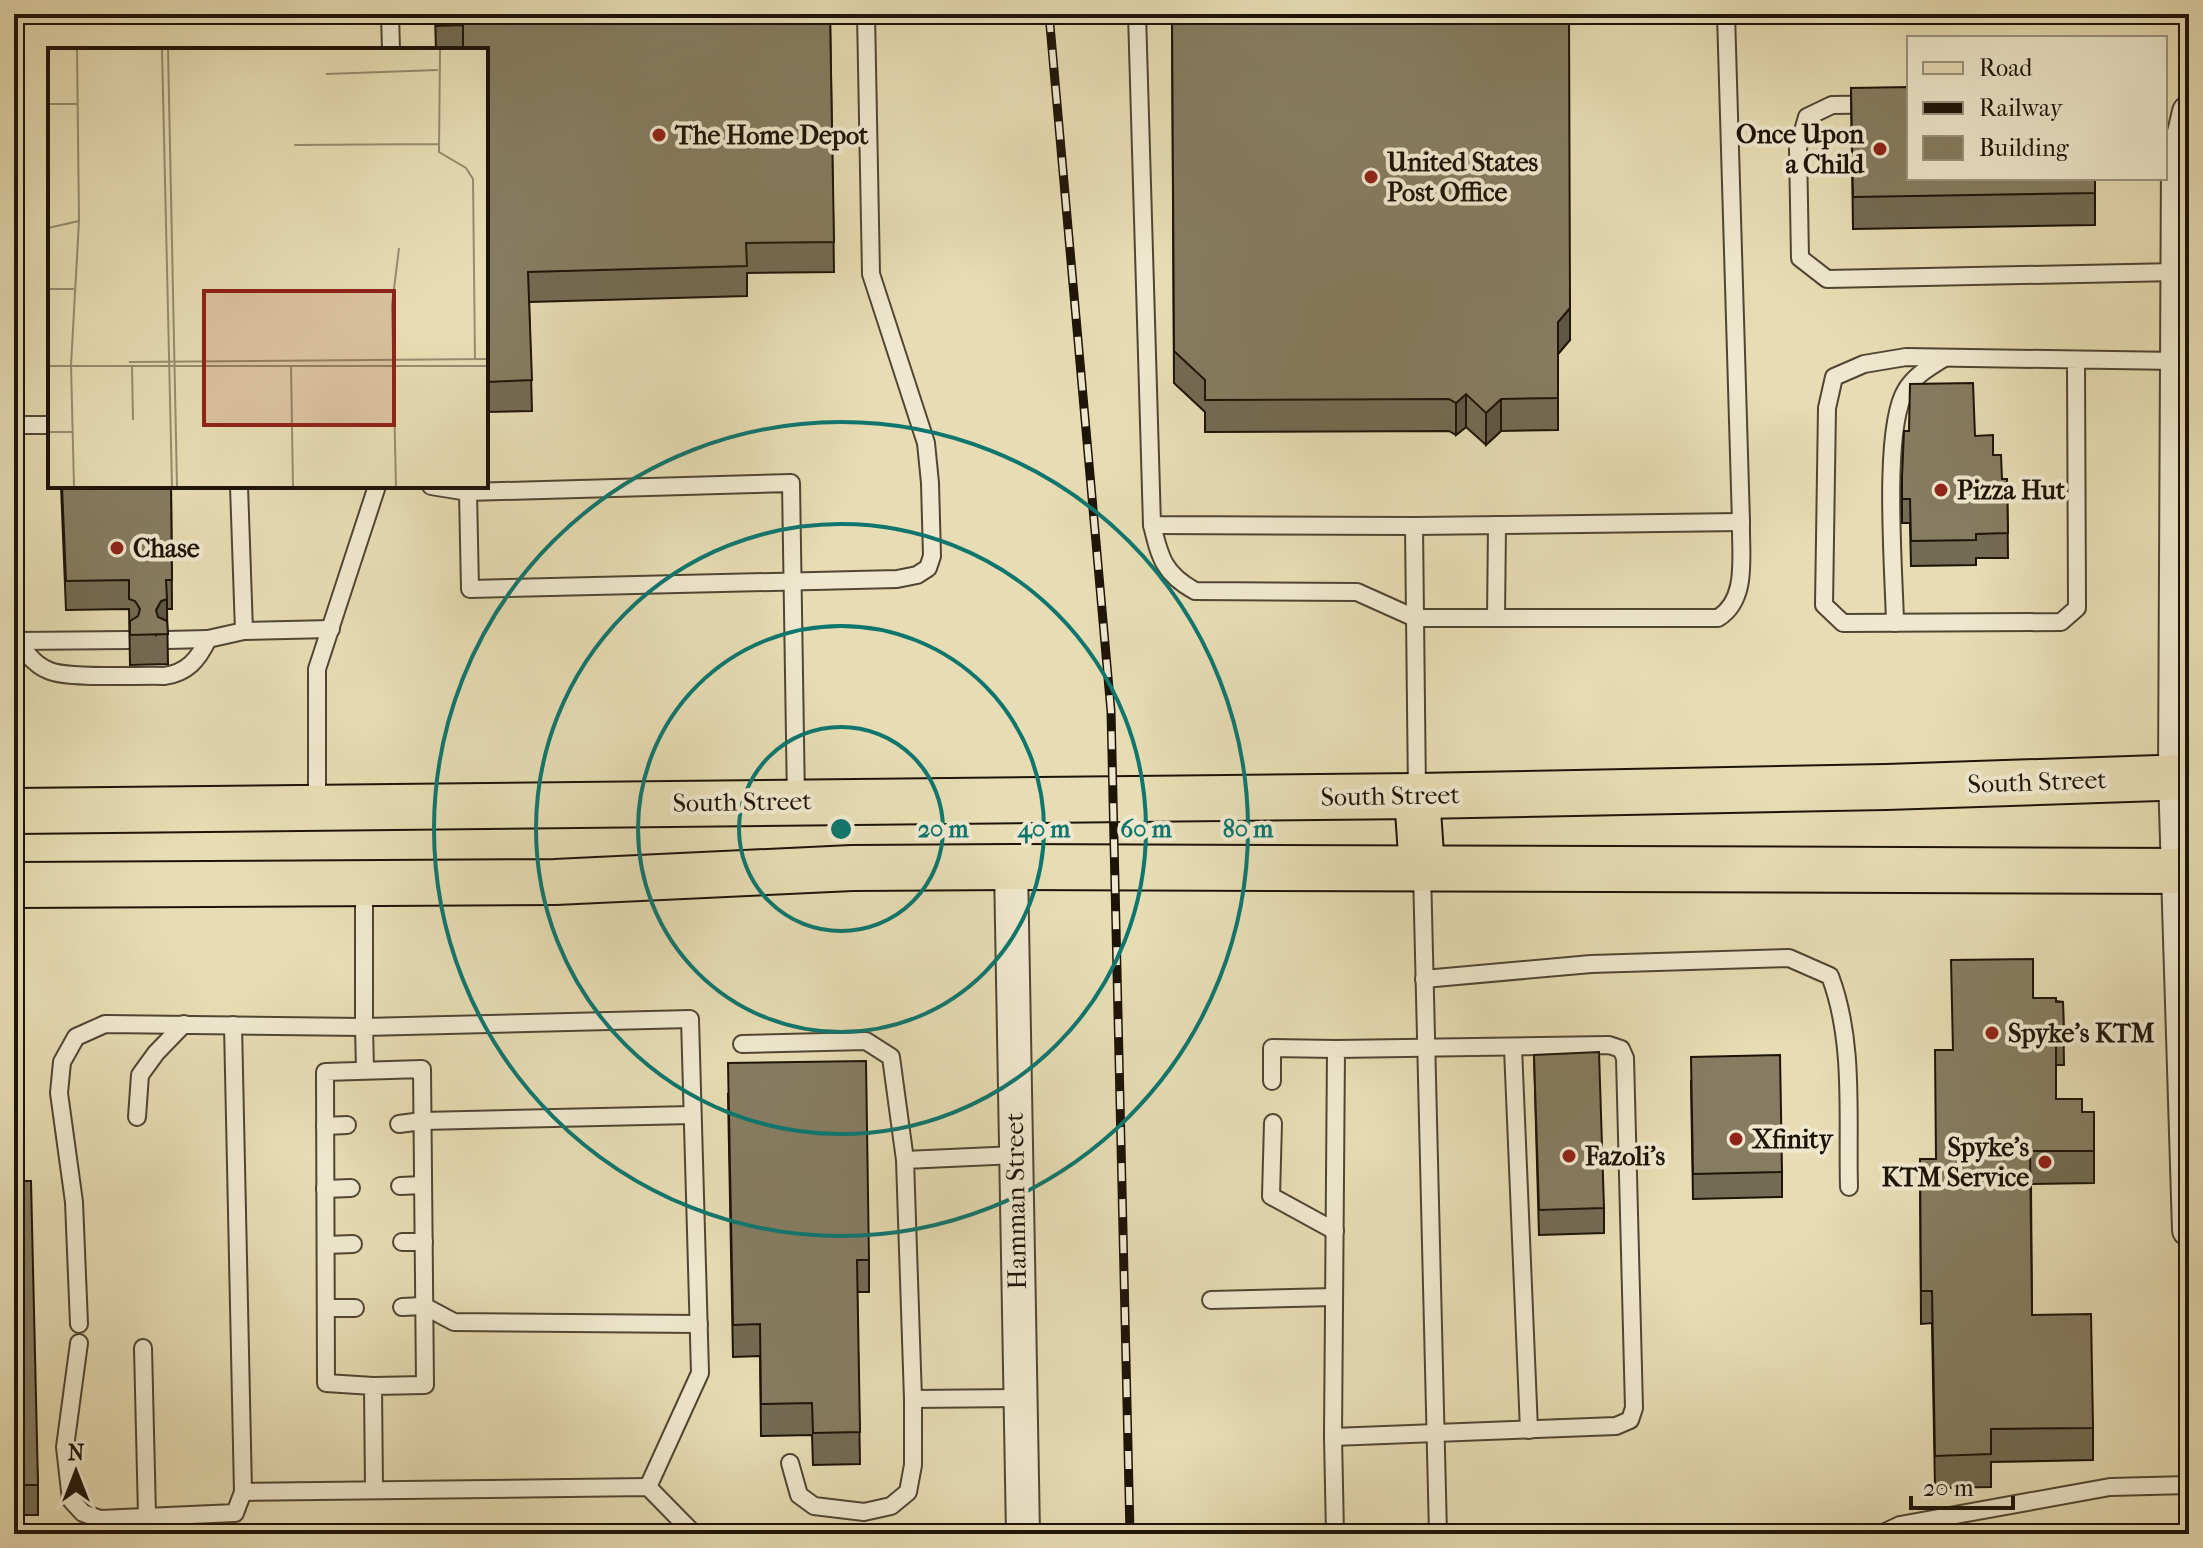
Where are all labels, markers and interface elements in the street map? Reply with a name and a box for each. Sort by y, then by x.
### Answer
legend [1907,36,2167,180]
inset map [48,48,488,488]
text: Road [1979,54,2033,82]
text: Railway [1979,94,2064,122]
place label: Once Upon a Child [1736,119,1865,180]
place label: The Home Depot [674,120,869,151]
marker: The Home Depot [650,126,668,144]
text: Building [1979,134,2070,162]
marker: Once Upon a Child [1871,140,1889,158]
place label: United States Post Office [1386,147,1539,208]
marker: United States Post Office [1362,168,1380,186]
place label: Pizza Hut [1957,475,2066,506]
marker: Pizza Hut [1932,481,1950,499]
place label: Chase [133,533,200,564]
marker: Chase [108,539,126,557]
street label: South Street [1967,764,2108,800]
street label: South Street [1320,779,1461,813]
street label: South Street [672,785,813,819]
centre of rings [827,815,855,843]
text: 20 m [918,815,969,843]
text: 40 m [1017,815,1071,844]
text: 60 m [1120,815,1173,843]
text: 80 m [1223,815,1274,843]
place label: Spyke's KTM [2008,1018,2155,1049]
marker: Spyke's KTM [1983,1024,2001,1042]
street label: Hamman Street [999,1111,1033,1290]
place label: Xfinity [1751,1124,1835,1155]
marker: Xfinity [1727,1130,1745,1148]
place label: Spyke's KTM Service [1882,1132,2029,1193]
place label: Fazoli's [1584,1141,1666,1172]
marker: Fazoli's [1560,1147,1578,1165]
marker: Spyke's KTM Service [2036,1153,2054,1171]
north arrow [36,1432,116,1512]
text: N [68,1440,85,1466]
scale bar [1911,1460,2013,1510]
text: 20 m [1923,1474,1974,1502]

